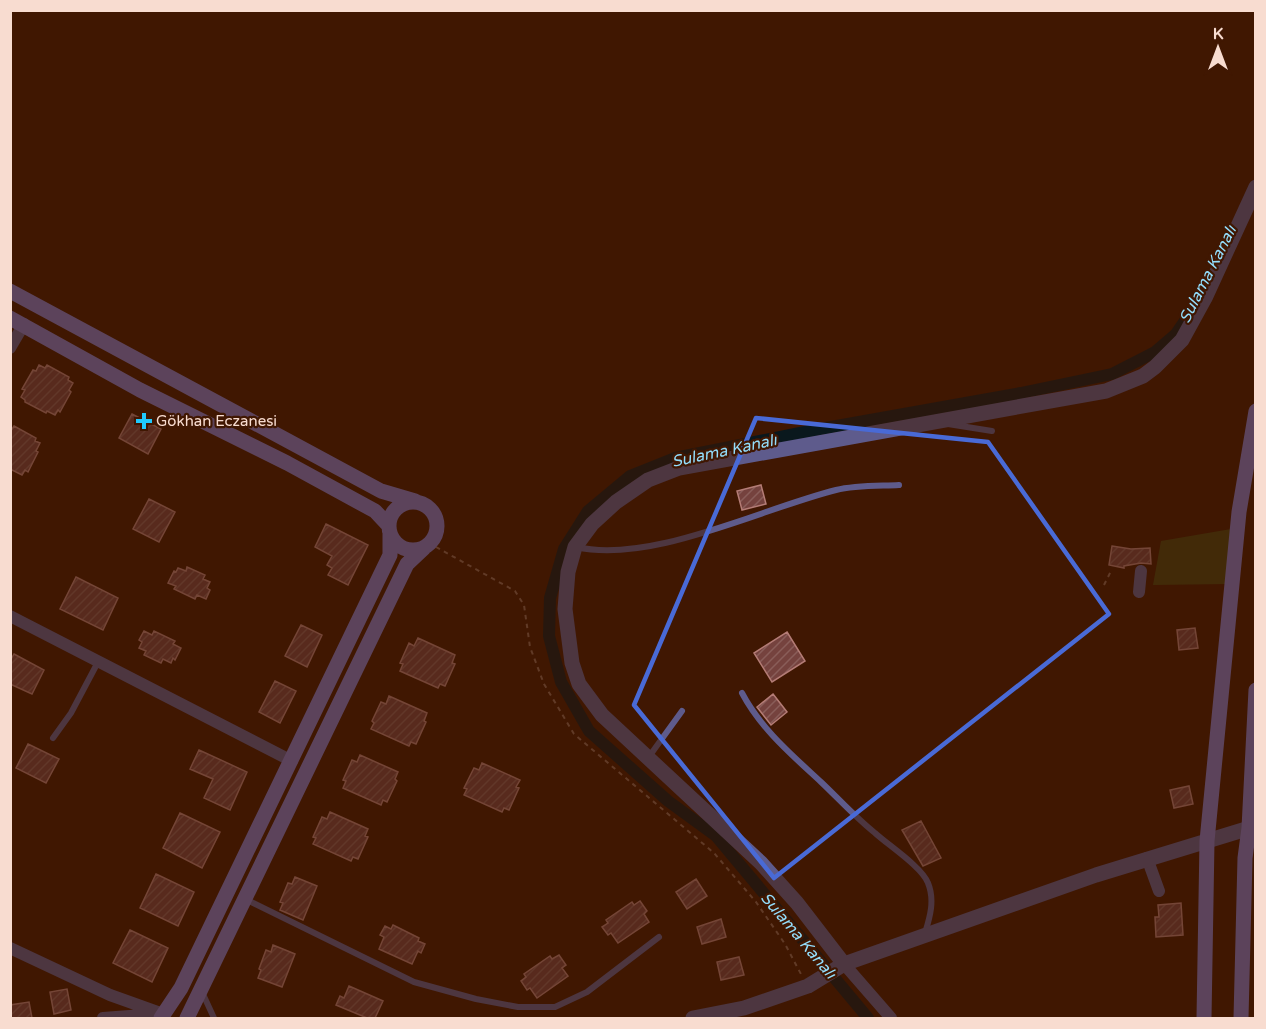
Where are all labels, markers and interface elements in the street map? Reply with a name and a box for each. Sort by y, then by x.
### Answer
north arrow [1188,18,1248,78]
text: K [1213,24,1224,44]
water label: Sulama Kanalı [1175,221,1241,327]
place label: Gökhan Eczanesi [156,412,277,430]
marker: Gökhan Eczanesi [137,414,151,428]
water label: Sulama Kanalı [670,430,779,472]
water label: Sulama Kanalı [756,888,841,984]

